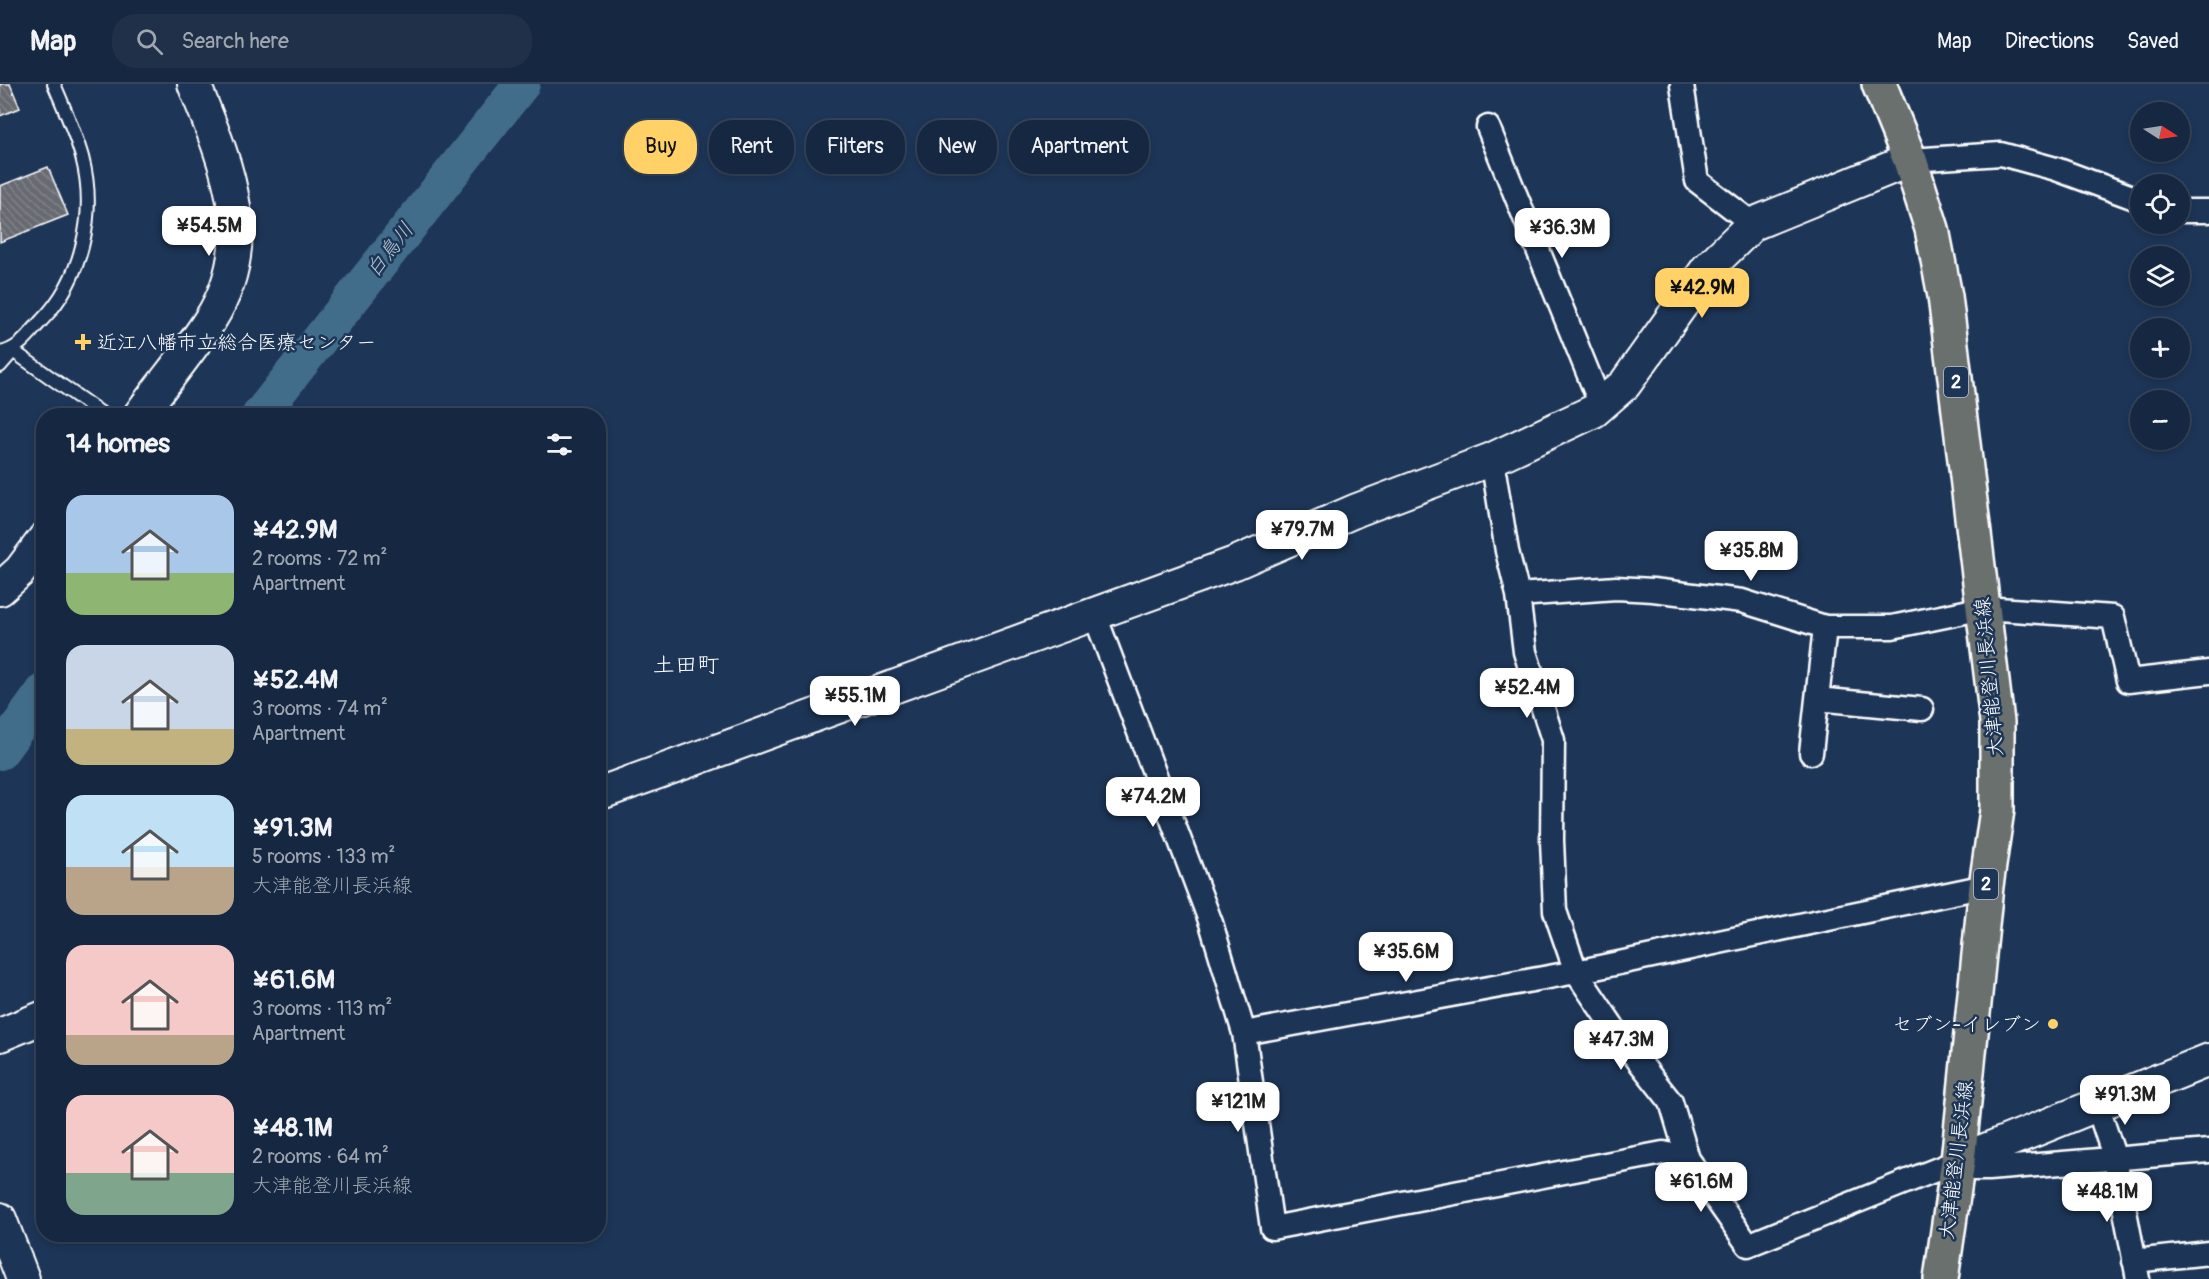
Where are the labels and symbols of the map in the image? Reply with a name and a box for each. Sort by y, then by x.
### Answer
north arrow [2130,102,2190,162]
pin: ¥54.5M [160,206,258,257]
pin: ¥36.3M [1513,208,1611,259]
water label: 白鳥川 [360,217,420,283]
pin: ¥42.9M [1653,268,1751,319]
place label: 近江八幡市立総合医療センター [97,330,376,355]
marker: 近江八幡市立総合医療センター [74,333,92,351]
road number: 2 [1944,367,1968,397]
pin: ¥79.7M [1253,510,1351,561]
pin: ¥35.8M [1702,531,1800,582]
street label: 大津能登川長浜線 [1970,596,2008,758]
district label: 土田町 [653,651,719,679]
pin: ¥52.4M [1478,668,1576,719]
pin: ¥55.1M [806,676,904,727]
pin: ¥74.2M [1104,777,1202,828]
road number: 2 [1974,869,1998,899]
pin: ¥35.6M [1357,932,1455,983]
place label: セブン-イレブン [1892,1012,2041,1037]
marker: セブン-イレブン [2046,1017,2060,1031]
pin: ¥47.3M [1572,1020,1670,1071]
pin: ¥91.3M [2076,1075,2174,1126]
street label: 大津能登川長浜線 [1934,1079,1978,1241]
pin: ¥121M [1196,1082,1280,1133]
pin: ¥61.6M [1652,1162,1750,1213]
pin: ¥48.1M [2058,1172,2156,1223]

